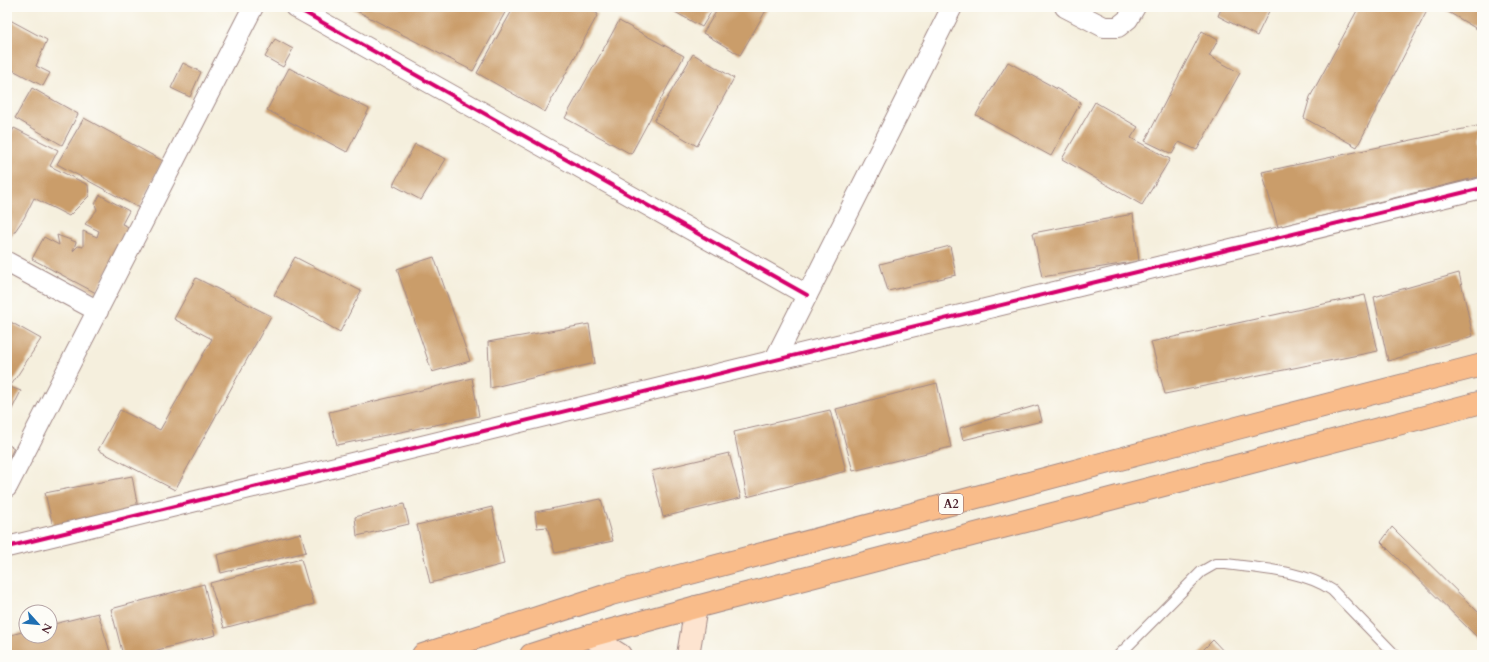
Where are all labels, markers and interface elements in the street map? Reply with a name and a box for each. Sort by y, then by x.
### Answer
road number: A2 [939,494,963,514]
north arrow [18,604,58,644]
text: N [37,621,55,636]

